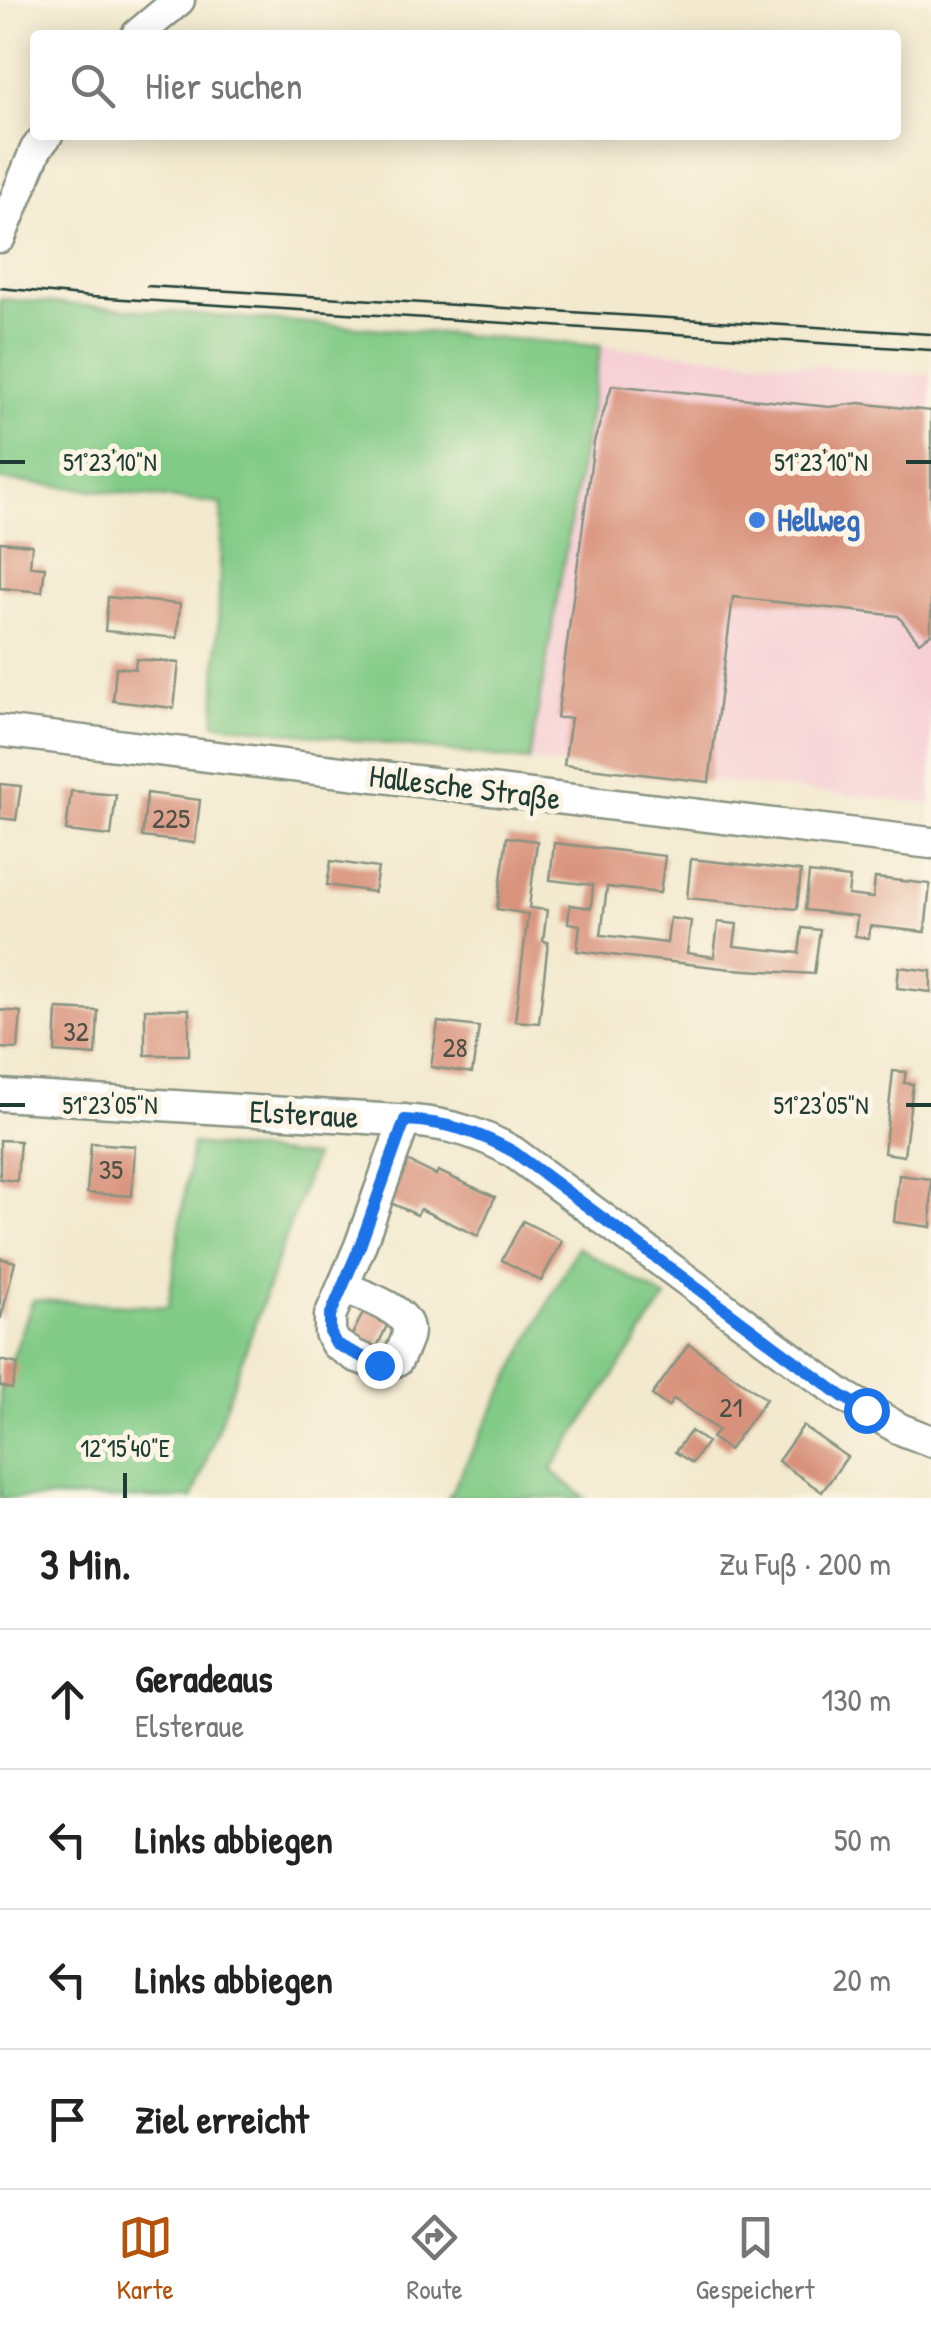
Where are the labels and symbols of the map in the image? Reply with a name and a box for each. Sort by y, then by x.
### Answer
text: 51°23'10"N [63,445,157,479]
text: 51°23'10"N [774,445,868,479]
place label: Hellweg [777,498,860,542]
marker: Hellweg [746,509,768,531]
street label: Hallesche Straße [367,753,563,820]
house number: 225 [152,799,190,837]
house number: 32 [63,1012,89,1050]
house number: 28 [442,1028,468,1066]
text: 51°23'05"N [62,1088,158,1122]
text: 51°23'05"N [773,1088,869,1122]
street label: Elsteraue [248,1089,360,1138]
house number: 35 [99,1150,123,1188]
route end [357,1343,403,1389]
house number: 21 [719,1388,743,1426]
route start [844,1388,890,1434]
text: 12°15'40"E [80,1431,170,1465]

